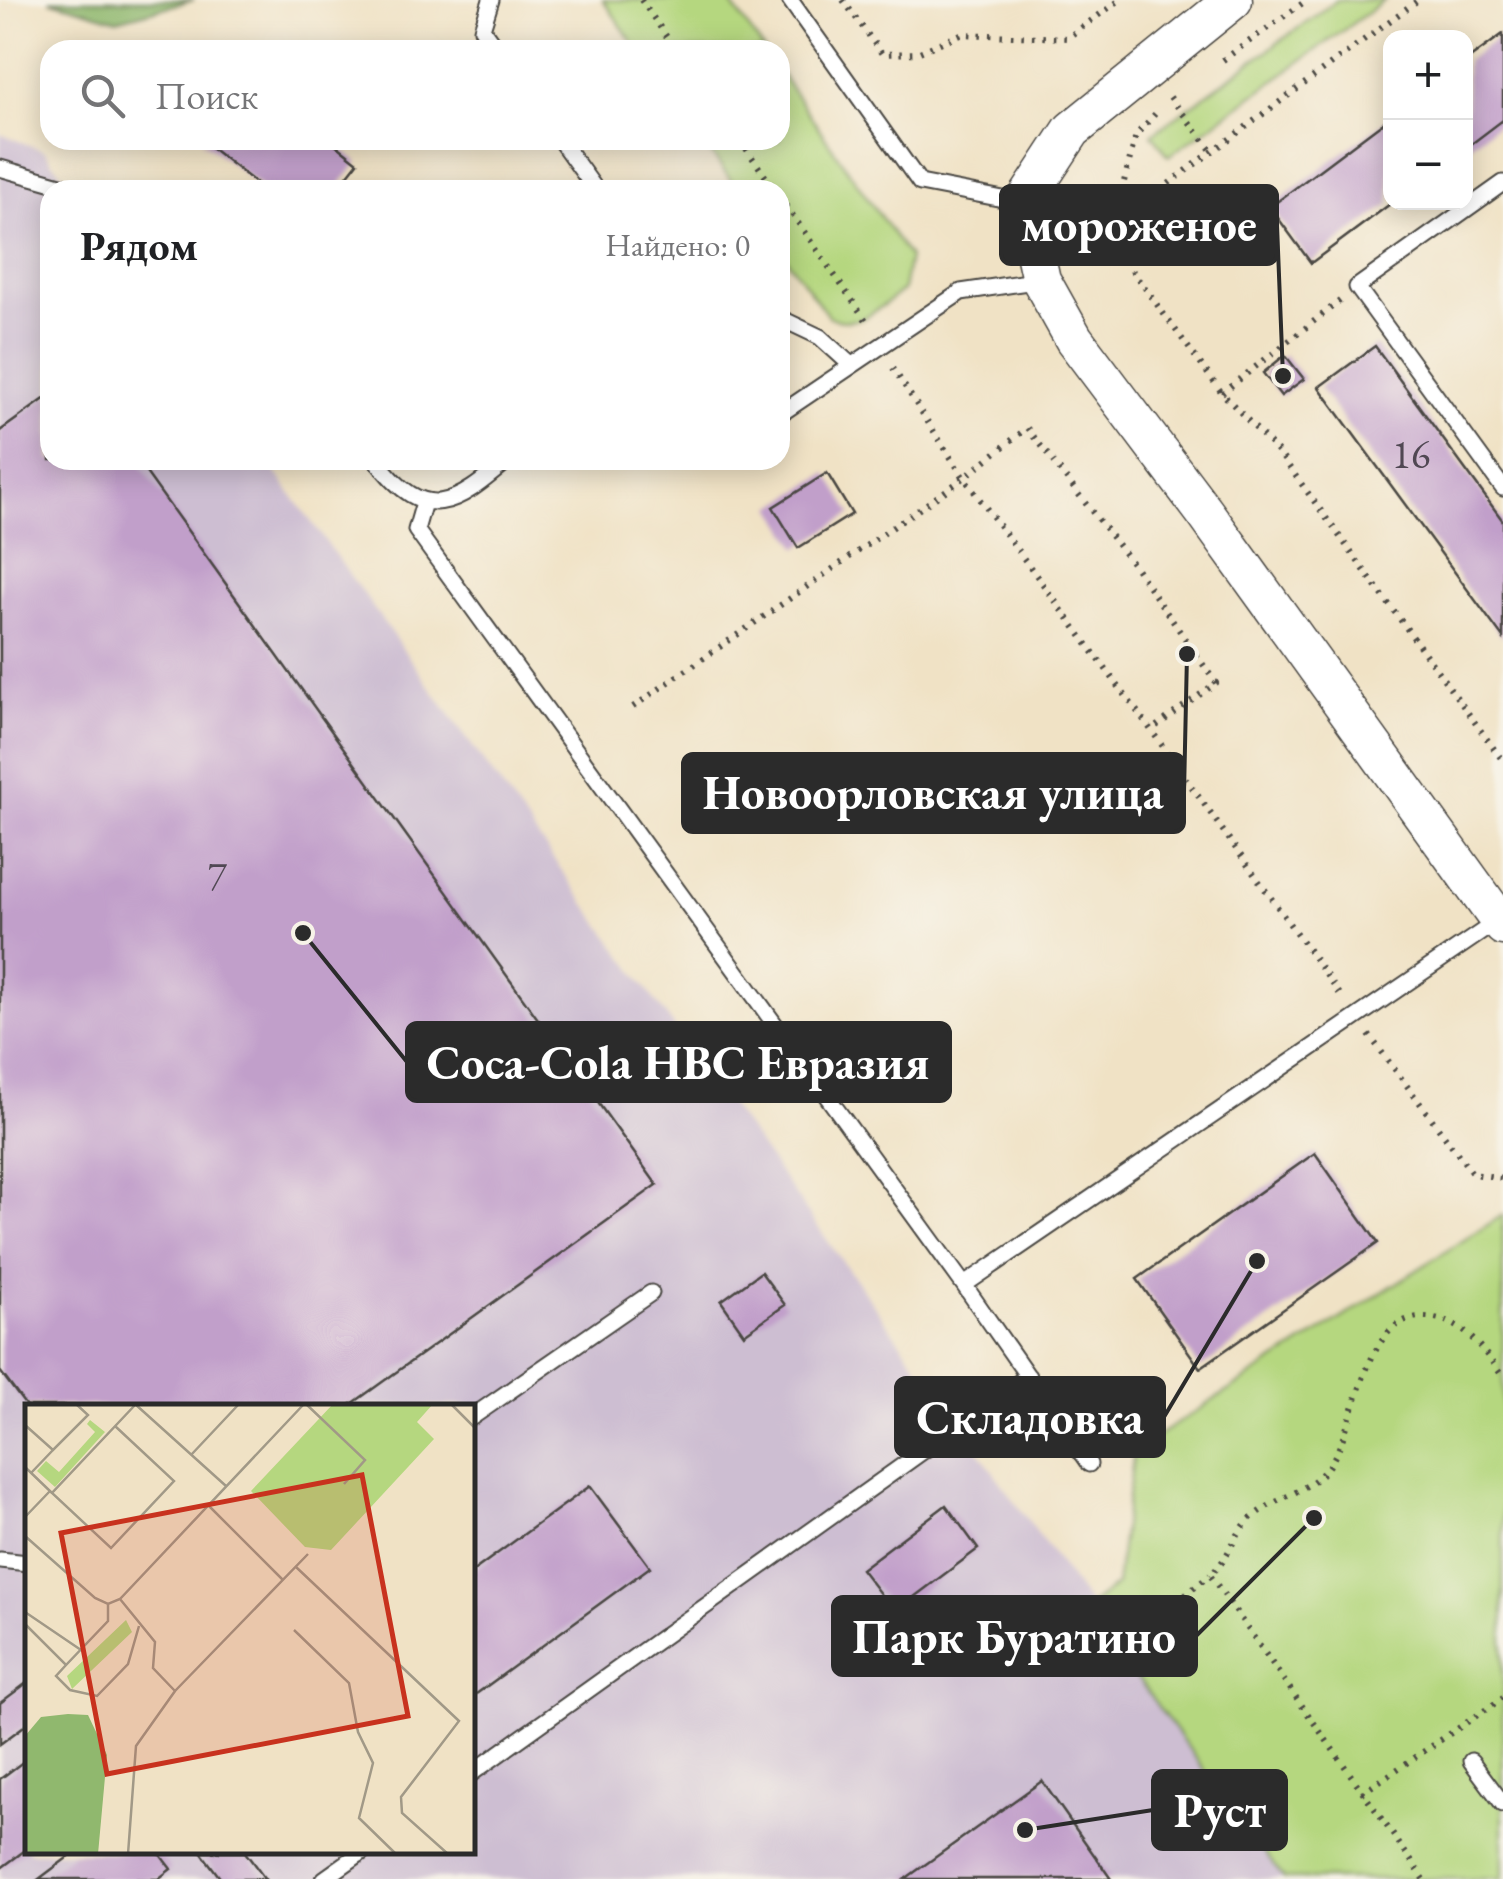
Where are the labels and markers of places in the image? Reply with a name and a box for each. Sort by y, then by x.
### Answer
callout: мороженое [1001,186,1277,264]
callout: Новоорловская улица [683,754,1184,832]
callout: Coca-Cola HBC Евразия [407,1023,950,1101]
callout: Складовка [896,1378,1164,1456]
callout: Парк Буратино [833,1597,1196,1675]
callout: Руст [1153,1771,1286,1849]

